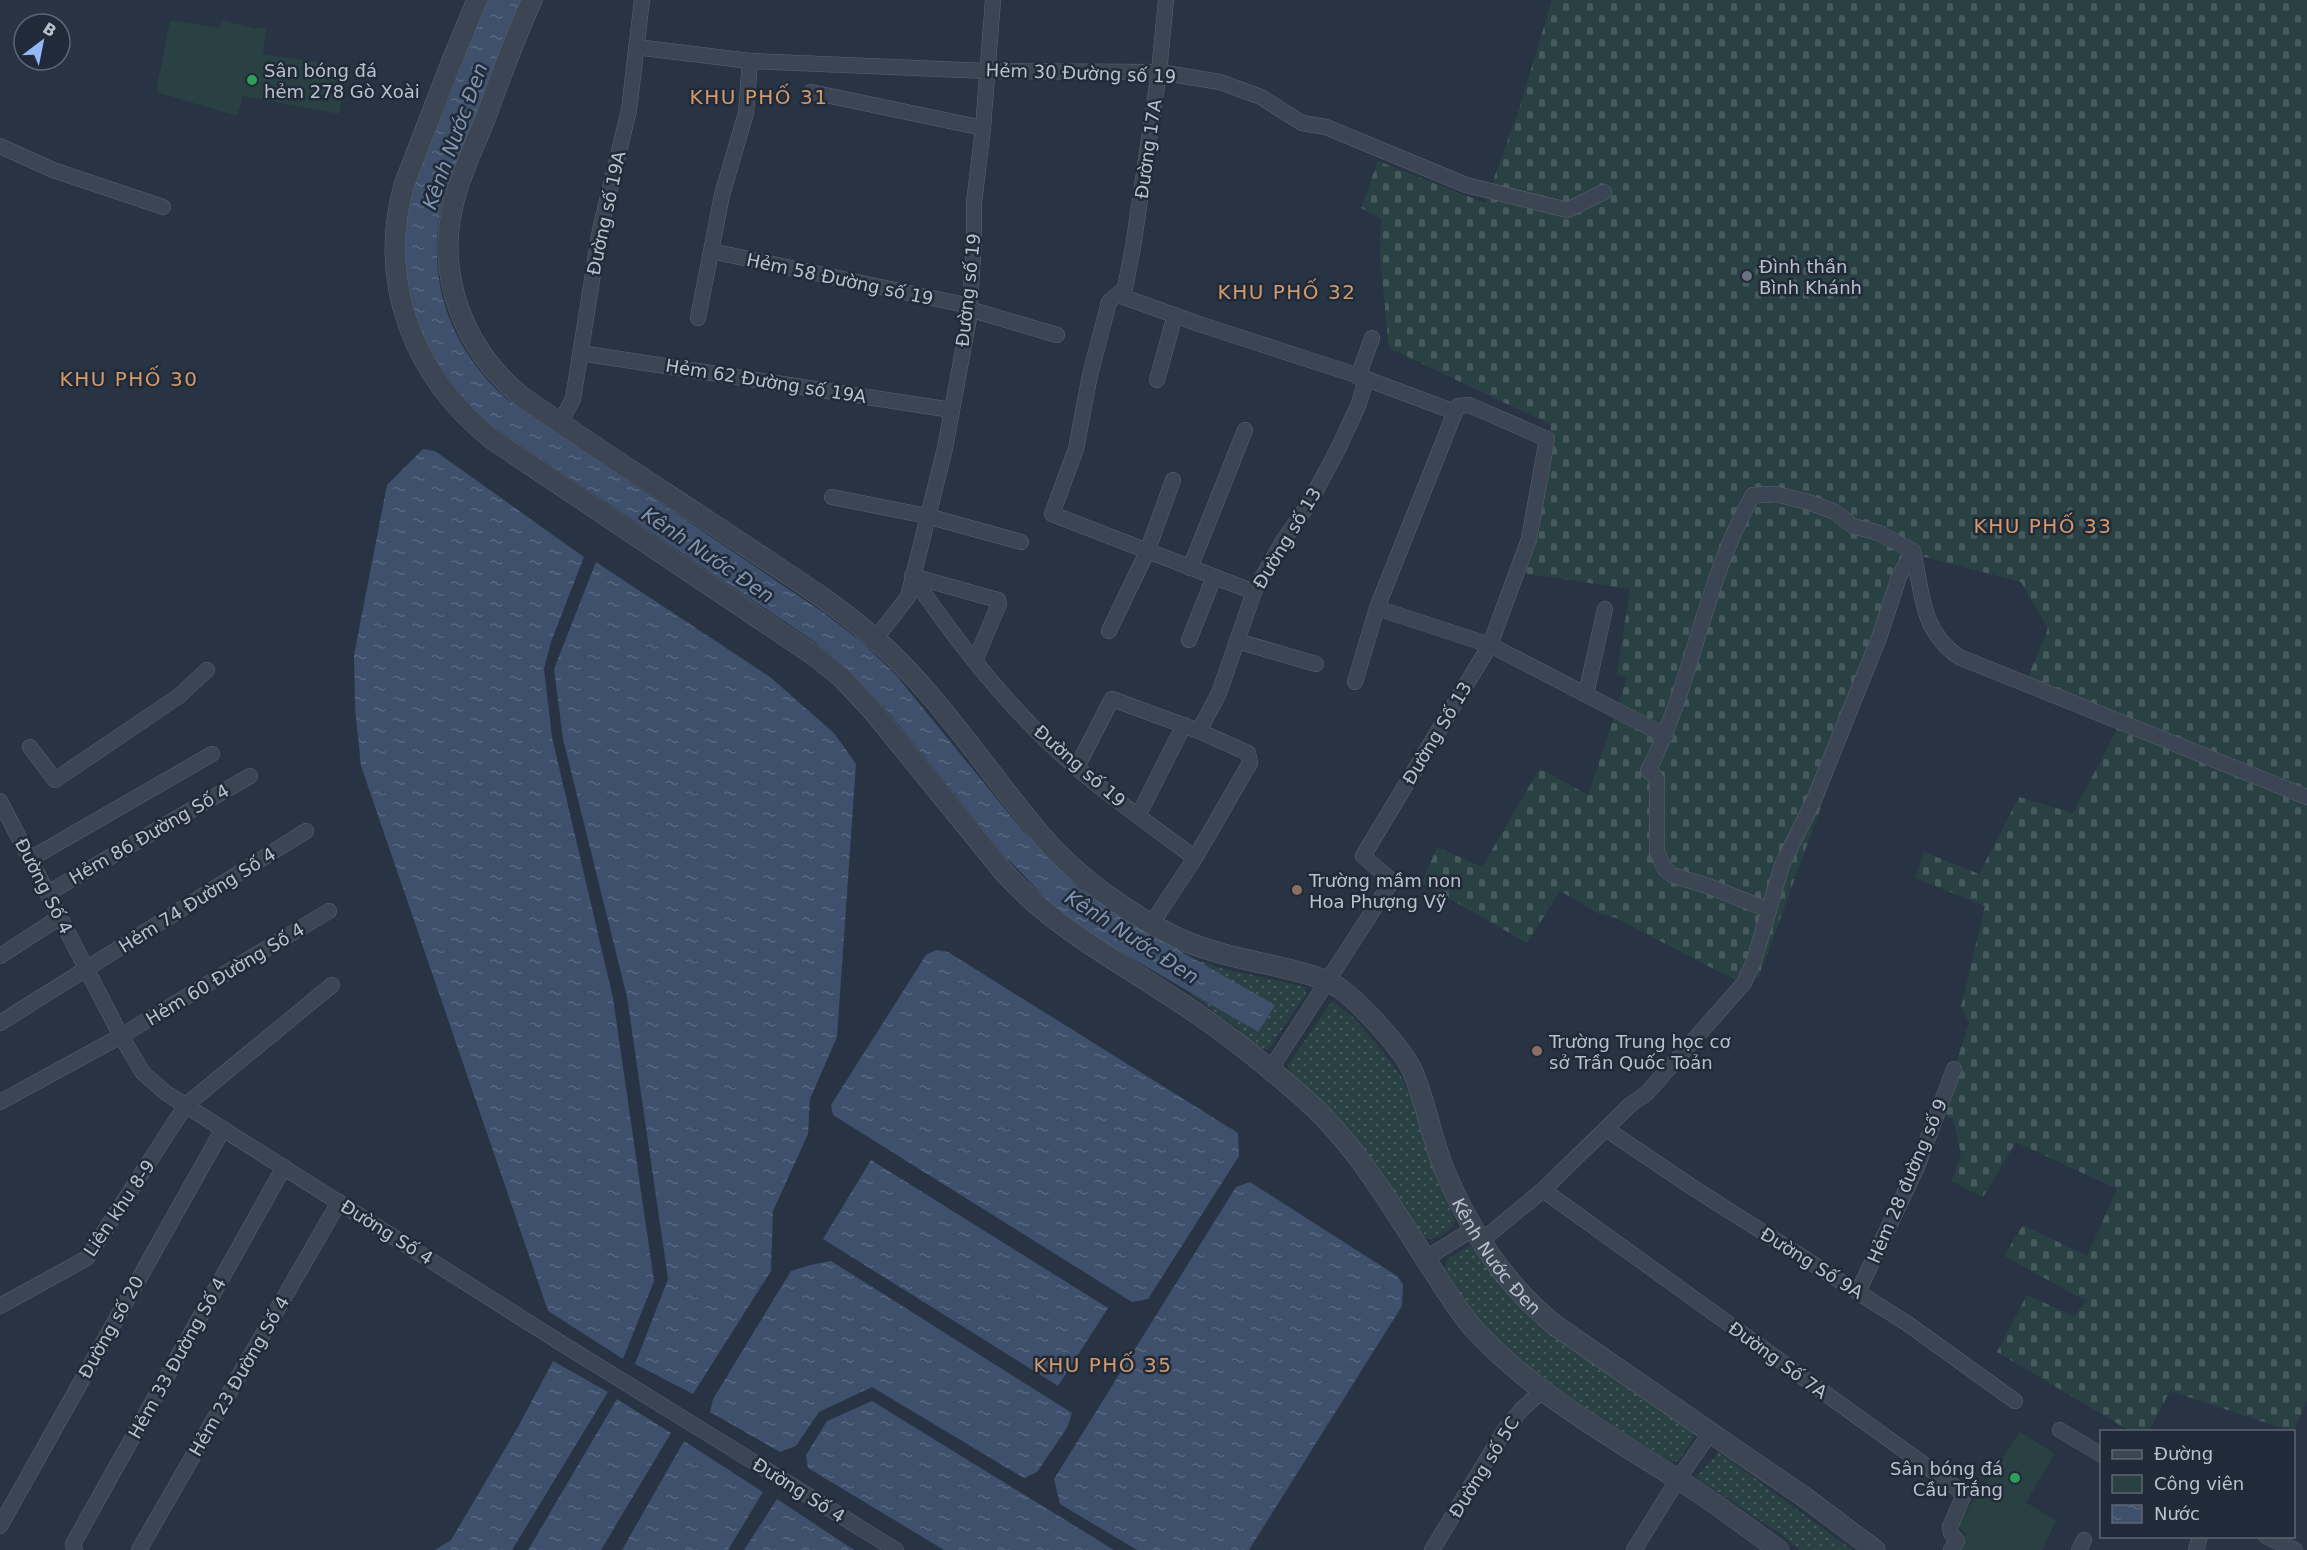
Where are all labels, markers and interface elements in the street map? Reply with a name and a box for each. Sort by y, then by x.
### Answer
north arrow [12,12,72,72]
text: B [39,18,60,41]
water label: Kênh Nước Đen [417,59,493,213]
street label: Hẻm 30 Đường số 19 [985,59,1177,87]
place label: Sân bóng đá hẻm 278 Gò Xoài [264,60,420,102]
marker: Sân bóng đá hẻm 278 Gò Xoài [245,73,259,87]
district label: KHU PHỐ 31 [690,83,828,109]
street label: Đường 17A [1131,97,1165,200]
street label: Đường số 19A [583,148,630,277]
street label: Đường số 19 [952,232,984,348]
street label: Hẻm 58 Đường số 19 [745,249,935,309]
place label: Đình thần Bình Khánh [1759,256,1862,298]
marker: Đình thần Bình Khánh [1740,269,1754,283]
district label: KHU PHỐ 32 [1218,278,1356,304]
street label: Hẻm 62 Đường số 19A [664,355,868,407]
district label: KHU PHỐ 30 [60,365,198,391]
street label: Đường số 13 [1249,484,1325,592]
water label: Kênh Nước Đen [637,502,779,608]
district label: KHU PHỐ 33 [1974,512,2112,538]
street label: Đường Số 13 [1398,678,1476,788]
street label: Đường số 19 [1030,721,1130,811]
street label: Hẻm 86 Đường Số 4 [65,780,233,888]
street label: Đường Số 4 [11,835,77,937]
street label: Hẻm 74 Đường Số 4 [115,843,279,957]
place label: Trường mầm non Hoa Phượng Vỹ [1308,870,1461,912]
marker: Trường mầm non Hoa Phượng Vỹ [1290,883,1304,897]
water label: Kênh Nước Đen [1061,885,1203,989]
street label: Hẻm 60 Đường Số 4 [142,918,308,1030]
place label: Trường Trung học cơ sở Trần Quốc Toản [1548,1031,1730,1073]
marker: Trường Trung học cơ sở Trần Quốc Toản [1530,1044,1544,1058]
street label: Hẻm 28 đường số 9 [1863,1096,1951,1266]
street label: Liên khu 8-9 [79,1156,159,1260]
street label: Kênh Nước Đen [1448,1194,1546,1318]
street label: Đường Số 4 [337,1195,437,1269]
street label: Đường Số 9A [1757,1223,1868,1303]
street label: Đường số 20 [74,1272,148,1382]
street label: Hẻm 33 Đường Số 4 [124,1274,230,1442]
street label: Hẻm 23 Đường Số 4 [185,1292,293,1460]
street label: Đường Số 7A [1725,1317,1832,1403]
district label: KHU PHỐ 35 [1034,1351,1172,1377]
street label: Đường số 5C [1445,1413,1523,1521]
legend [2100,1430,2295,1538]
text: Đường [2154,1443,2213,1464]
street label: Đường Số 4 [749,1453,849,1527]
place label: Sân bóng đá Cầu Trắng [1890,1458,2003,1500]
marker: Sân bóng đá Cầu Trắng [2008,1471,2022,1485]
text: Công viên [2154,1473,2244,1494]
text: Nước [2154,1503,2200,1524]

